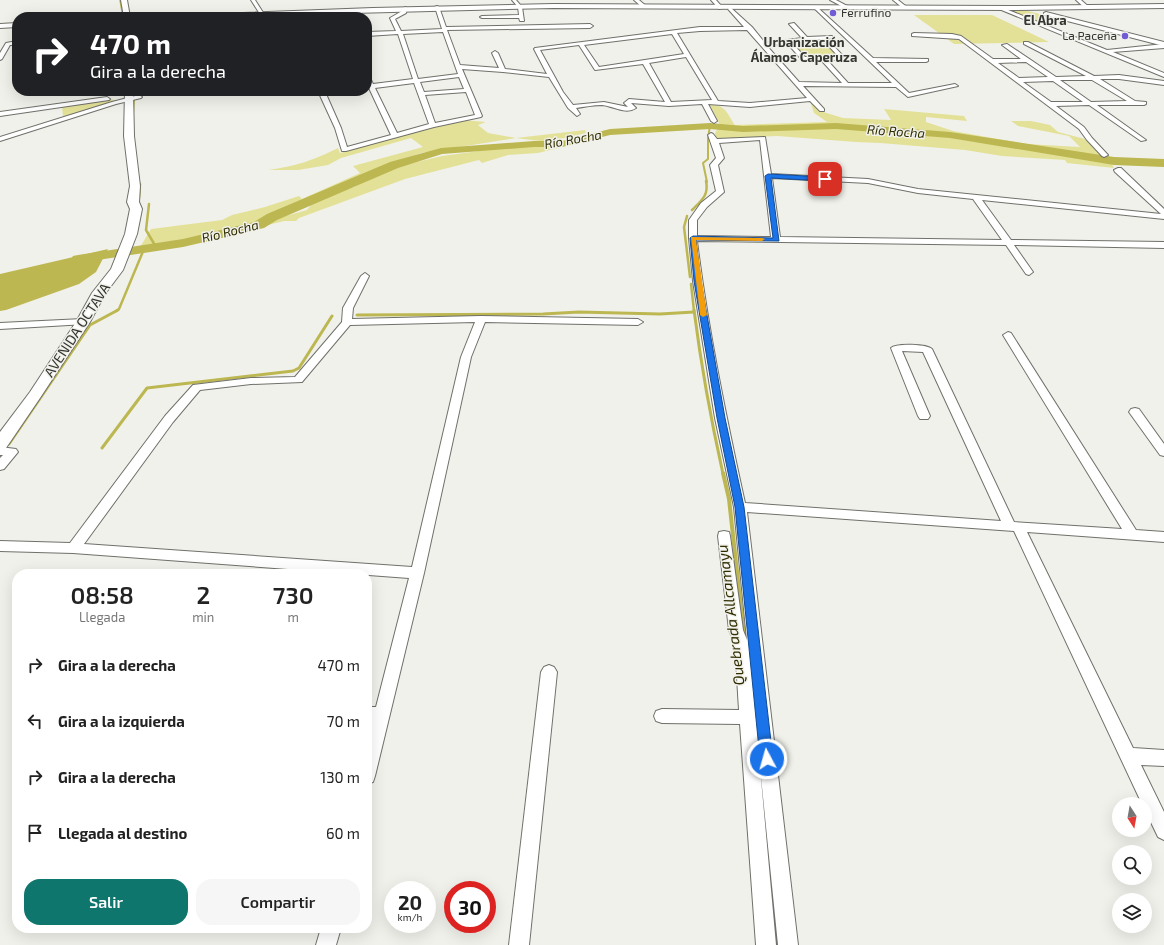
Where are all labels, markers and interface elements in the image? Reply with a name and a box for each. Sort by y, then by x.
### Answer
place label: Ferrufino [841,5,891,19]
marker: Ferrufino [828,8,838,18]
district label: El Abra [1023,12,1067,28]
text: 470 m [90,26,171,60]
icon: right [24,28,76,80]
place label: La Paceña [1062,28,1117,42]
marker: La Paceña [1120,31,1130,41]
district label: Urbanización Álamos Caperuza [751,34,857,65]
text: Gira a la derecha [90,60,226,82]
water label: Río Rocha [867,121,925,141]
water label: Río Rocha [543,126,603,152]
pin [808,162,842,196]
icon: arrive [814,168,836,190]
water label: Río Rocha [200,216,260,246]
street label: AVENIDA OCTAVA [40,279,113,380]
water label: Quebrada Allcamayu [712,544,749,687]
text: 08:58 [70,580,134,609]
text: 2 [196,580,210,609]
text: 730 [273,580,314,609]
text: Llegada [79,609,125,625]
text: min [192,609,214,625]
text: m [288,609,299,625]
icon: right [24,654,46,676]
text: Gira a la derecha [58,656,176,674]
text: 470 m [318,656,360,674]
icon: left [24,710,46,732]
text: Gira a la izquierda [58,712,185,730]
text: 70 m [327,712,360,730]
position arrow [746,738,788,780]
icon: right [24,766,46,788]
text: Gira a la derecha [58,768,176,786]
text: 130 m [320,768,360,786]
north arrow [1112,797,1152,837]
map controls [1112,797,1152,933]
icon: arrive [24,822,46,844]
text: Llegada al destino [58,824,187,842]
text: 60 m [326,824,360,842]
button: search [1112,845,1152,885]
button: Salir [24,879,188,925]
button: Compartir [196,879,360,925]
speed limit sign: 30 [444,881,496,933]
text: 20 [398,890,422,914]
button: layers [1112,893,1152,933]
text: km/h [398,911,422,923]

